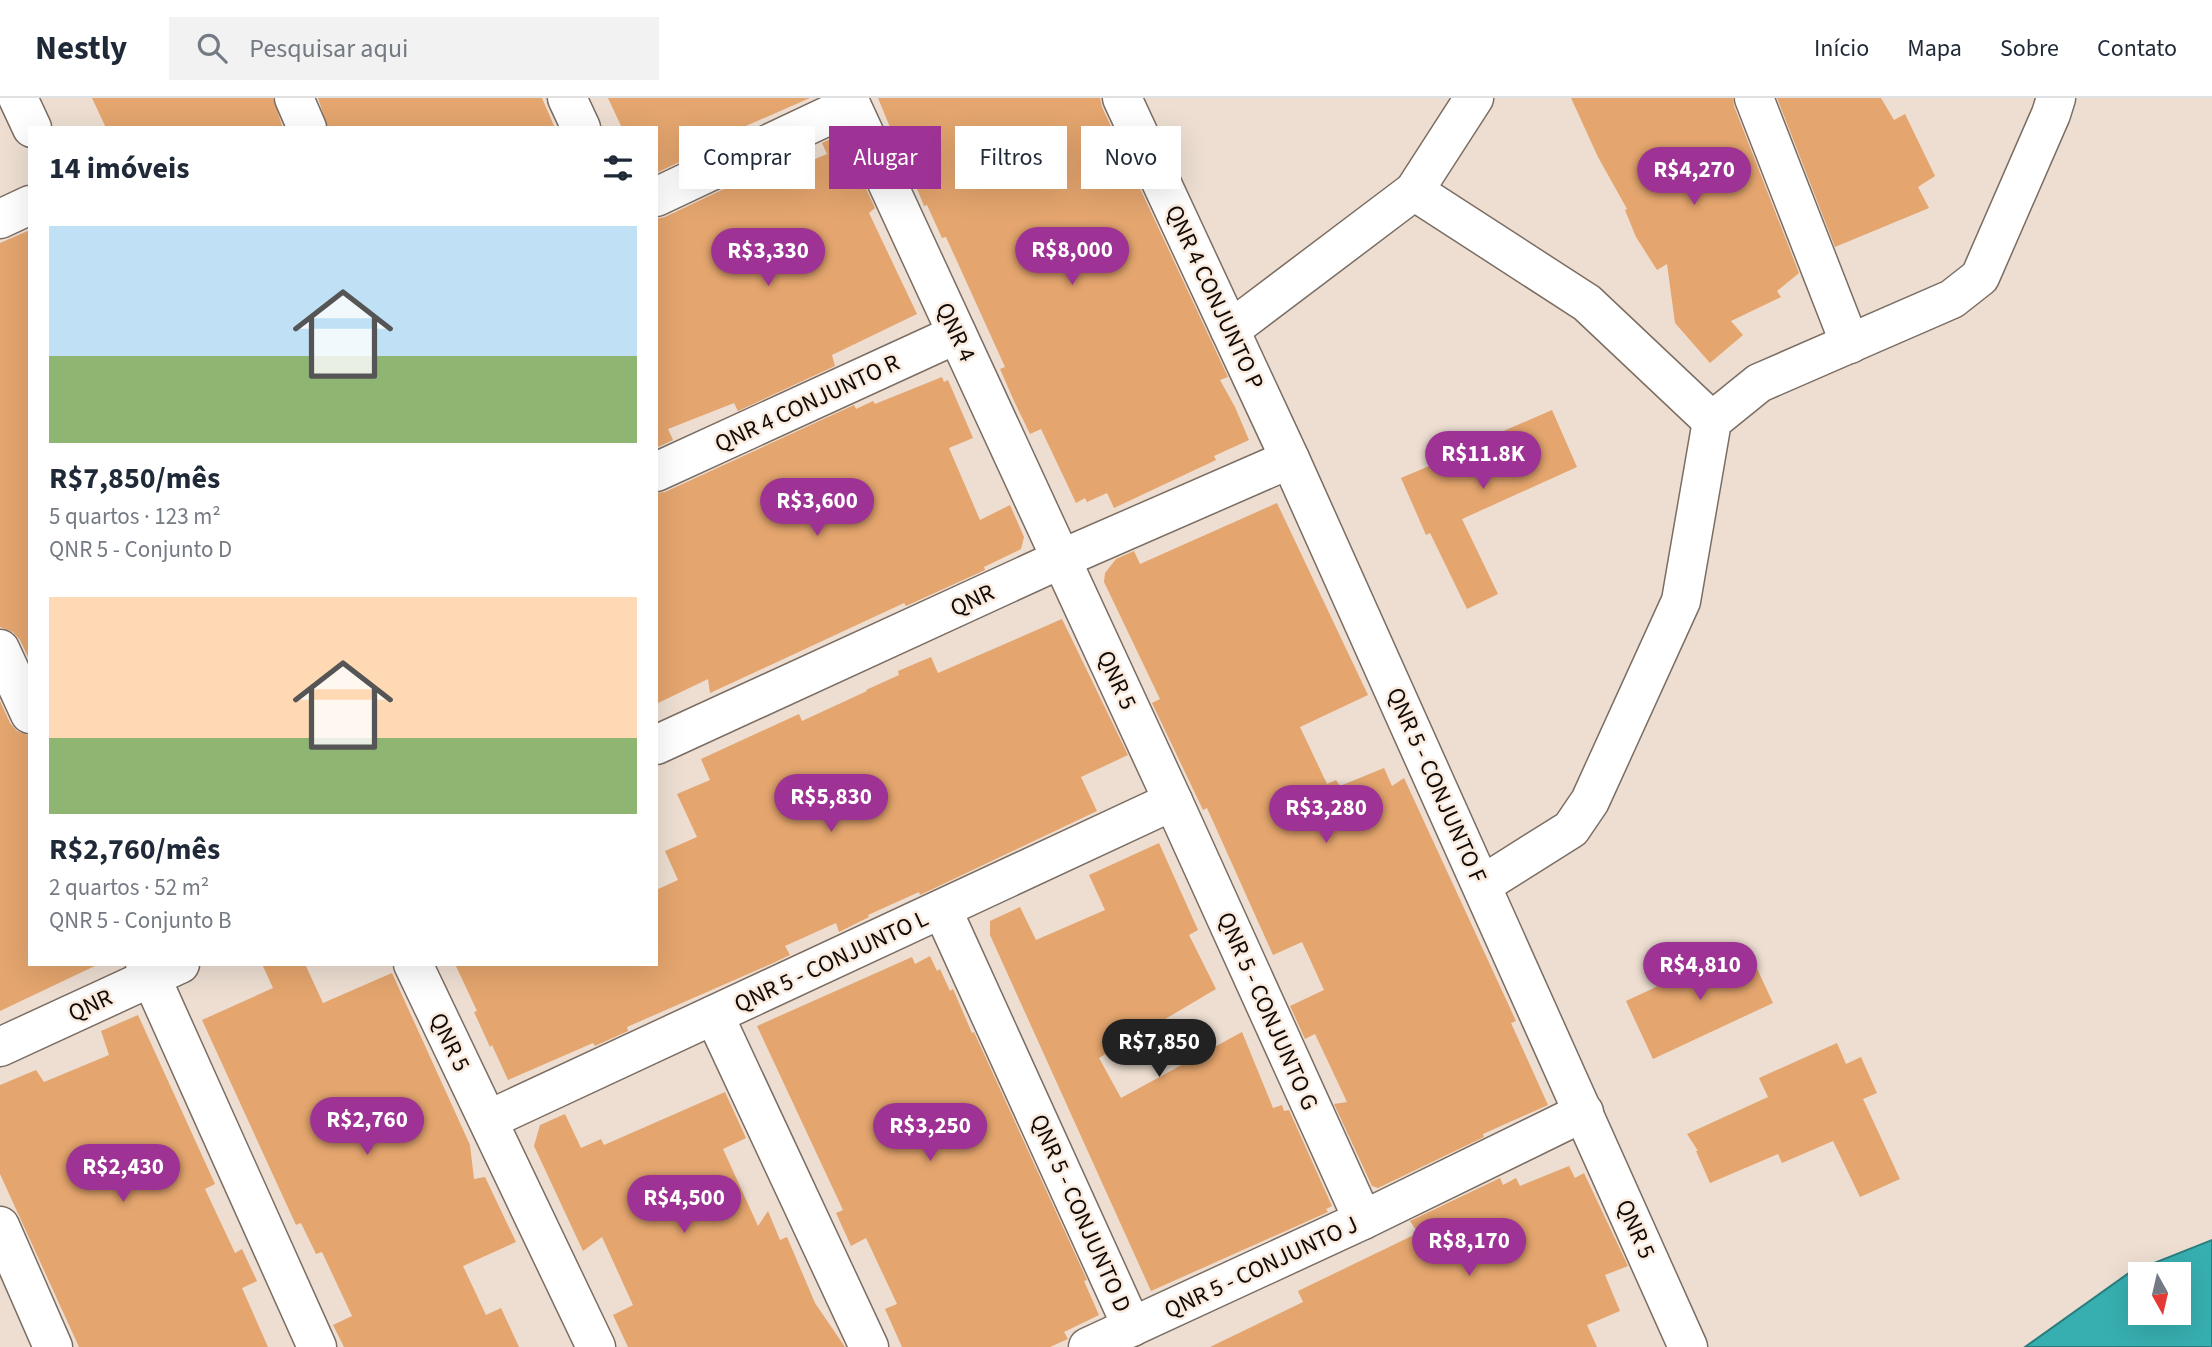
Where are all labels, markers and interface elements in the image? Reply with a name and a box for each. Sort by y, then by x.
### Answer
search box [169,17,659,80]
text: Nestly [35,25,127,72]
icon: search [193,29,231,67]
text: Pesquisar aqui [249,30,408,67]
text: Início [1814,31,1869,66]
text: Mapa [1907,31,1962,66]
text: Sobre [2000,31,2059,66]
text: Contato [2097,31,2177,66]
chip: Comprar [679,126,815,189]
chip: Alugar [829,126,941,189]
chip: Filtros [955,126,1067,189]
chip: Novo [1081,126,1181,189]
text: 14 imóveis [49,147,190,190]
pin: R$4,270 [1629,148,1759,207]
icon: filters [599,149,637,187]
text: R$4,270 [1653,153,1735,186]
street label: QNR 4 CONJUNTO P [1156,199,1273,395]
pin: R$3,330 [703,228,833,288]
pin: R$8,000 [1007,228,1137,287]
text: R$8,000 [1031,233,1113,266]
text: R$3,330 [727,234,809,267]
icon: home [280,271,406,397]
street label: QNR 4 [927,297,985,368]
street label: QNR 4 CONJUNTO R [709,345,906,462]
pin: R$11.8K [1418,432,1548,491]
text: R$11.8K [1441,437,1525,470]
text: R$7,850/mês [49,457,220,500]
pin: R$3,600 [752,478,882,538]
text: R$3,600 [776,484,858,517]
text: 5 quartos · 123 m² [49,500,221,533]
text: QNR 5 - Conjunto D [49,533,232,566]
street label: QNR [944,575,1000,626]
icon: home [280,642,406,768]
street label: QNR 5 [1088,645,1145,716]
street label: QNR 5 - CONJUNTO F [1378,682,1495,889]
pin: R$5,830 [766,774,896,834]
text: R$5,830 [790,780,872,813]
pin: R$3,280 [1261,786,1391,845]
text: R$3,280 [1285,791,1367,824]
text: R$2,760/mês [49,828,220,871]
text: 2 quartos · 52 m² [49,871,209,904]
street label: QNR 5 - CONJUNTO L [728,901,934,1022]
text: QNR 5 - Conjunto B [49,904,232,937]
street label: QNR 5 - CONJUNTO G [1208,906,1327,1116]
pin: R$4,810 [1635,942,1765,1002]
text: R$4,810 [1659,948,1741,981]
street label: QNR [62,980,118,1031]
street label: QNR 5 [420,1007,479,1078]
pin: R$7,850 [1094,1020,1224,1079]
text: R$7,850 [1118,1025,1200,1058]
pin: R$2,760 [302,1098,432,1157]
text: R$2,760 [326,1103,408,1136]
pin: R$3,250 [865,1104,995,1163]
street label: QNR 5 - CONJUNTO D [1021,1108,1140,1318]
text: R$3,250 [889,1109,971,1142]
pin: R$2,430 [58,1144,188,1204]
text: R$2,430 [82,1150,164,1183]
pin: R$4,500 [619,1176,749,1235]
text: R$4,500 [643,1181,725,1214]
street label: QNR 5 [1607,1194,1664,1265]
street label: QNR 5 - CONJUNTO J [1158,1207,1364,1328]
pin: R$8,170 [1404,1218,1534,1278]
text: R$8,170 [1428,1224,1510,1257]
north arrow [2128,1262,2191,1325]
map controls [2128,1262,2191,1325]

